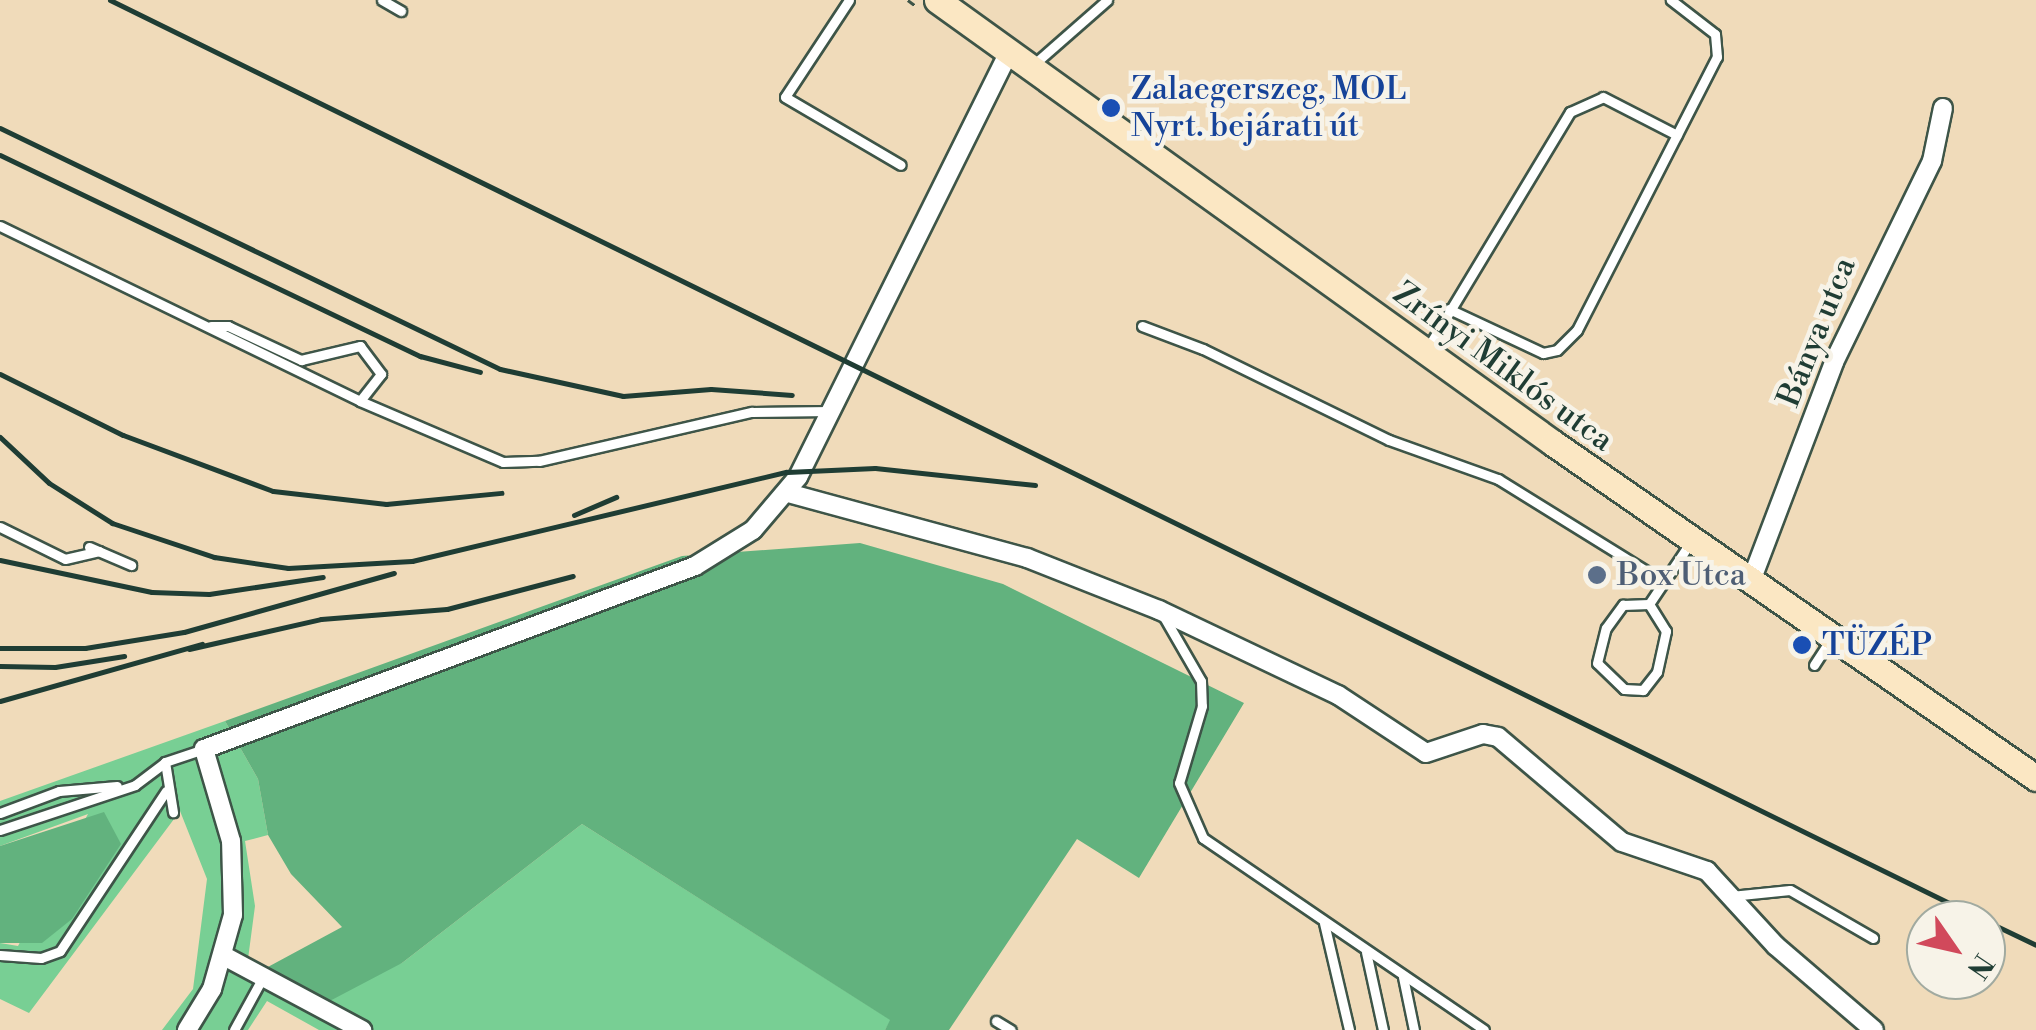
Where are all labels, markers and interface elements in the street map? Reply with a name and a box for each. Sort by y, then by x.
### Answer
place label: Zalaegerszeg, MOL Nyrt. bejárati út [1131,71,1407,146]
marker: Zalaegerszeg, MOL Nyrt. bejárati út [1100,97,1122,119]
street label: Bánya utca [1770,252,1864,412]
street label: Zrínyi Miklós utca [1386,274,1620,460]
place label: Box Utca [1617,556,1746,594]
marker: Box Utca [1586,564,1608,586]
place label: TÜZÉP [1822,626,1932,664]
marker: TÜZÉP [1791,634,1813,656]
north arrow [1906,900,2006,1000]
text: N [1959,947,2000,985]

